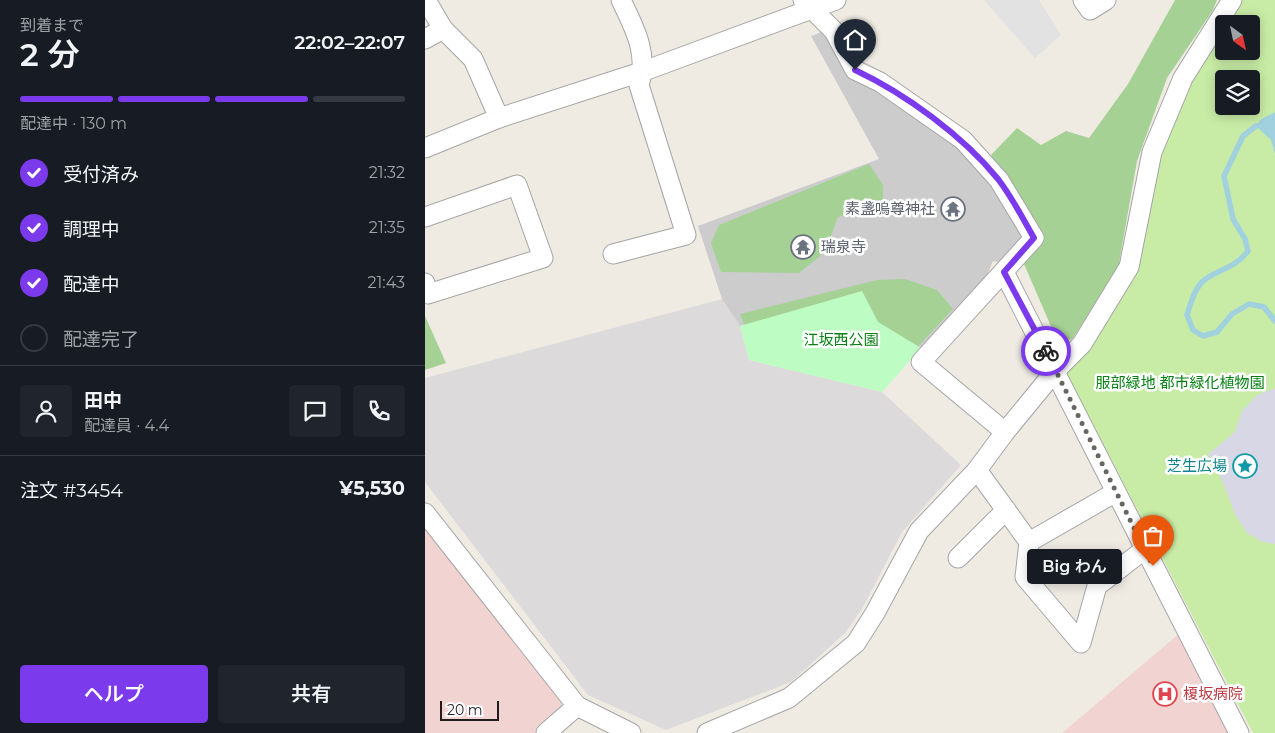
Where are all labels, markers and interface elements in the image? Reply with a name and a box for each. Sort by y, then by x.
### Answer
north arrow [1215,15,1260,60]
map controls [1215,15,1260,115]
text: 到着まで [20,16,84,35]
pin [834,19,876,70]
icon: home [841,26,869,54]
text: 22:02–22:07 [294,31,405,54]
text: 2 分 [20,35,79,74]
button: layers [1215,70,1260,115]
text: 配達中 · 130 m [20,114,127,133]
icon: check [20,159,48,187]
text: 受付済み [63,163,139,186]
text: 21:32 [369,163,405,182]
temple icon: 素盞嗚尊神社 [940,196,966,222]
place label: 素盞嗚尊神社 [845,199,935,218]
icon: check [20,214,48,242]
text: 調理中 [63,218,120,241]
text: 21:35 [369,218,405,237]
temple icon: 瑞泉寺 [790,234,816,260]
place label: 瑞泉寺 [821,237,866,256]
icon: check [20,269,48,297]
text: 配達中 [63,273,120,296]
text: 21:43 [367,273,405,292]
courier [1021,326,1071,376]
text: 配達完了 [63,328,139,351]
park label: 江坂西公園 [803,330,879,349]
icon: bike [1032,337,1060,365]
park label: 服部緑地 都市緑化植物園 [1096,373,1264,392]
button: person [20,385,72,437]
button: chat [289,385,341,437]
button: phone [353,385,405,437]
text: 田中 [84,389,122,412]
text: 配達員 · 4.4 [84,416,169,435]
place icon: 芝生広場 [1232,453,1258,479]
place label: 芝生広場 [1167,456,1227,475]
text: ¥5,530 [339,477,405,500]
text: 注文 #3454 [20,479,123,502]
pin [1132,515,1174,566]
icon: bag [1139,522,1167,550]
callout: Big わん [1028,548,1123,584]
text: Big わん [1042,557,1107,576]
button: ヘルプ [20,665,208,723]
button: 共有 [218,665,405,723]
hospital icon: 榎坂病院 [1152,681,1178,707]
place label: 榎坂病院 [1183,684,1243,703]
scale bar [440,698,499,721]
text: 20 m [447,701,483,719]

